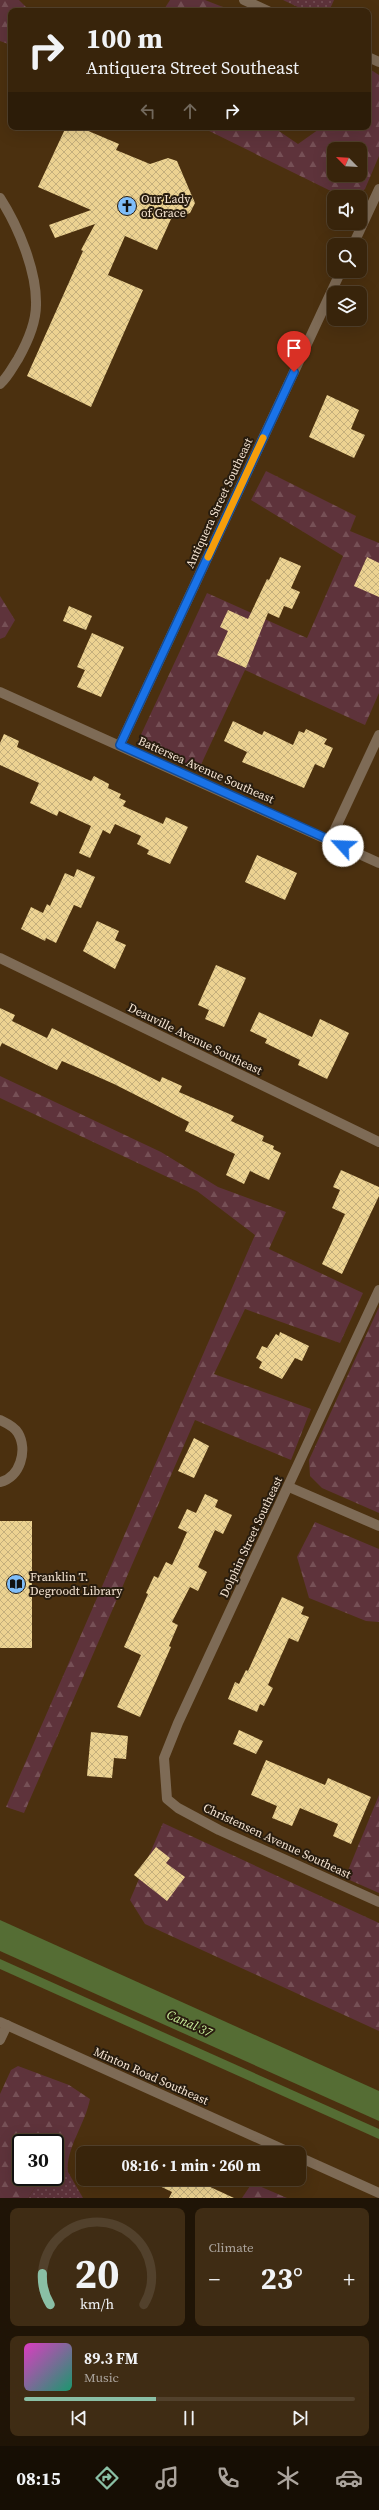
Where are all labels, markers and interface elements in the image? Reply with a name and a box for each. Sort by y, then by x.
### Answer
text: 100 m [86,19,163,57]
icon: right [20,24,72,76]
text: Antiquera Street Southeast [86,55,299,80]
icon: left [137,100,159,122]
icon: ahead [179,100,201,122]
icon: right [221,100,243,122]
north arrow [327,142,367,182]
map controls [327,142,367,326]
button: sound [327,190,367,230]
place label: Our Lady of Grace [141,191,191,221]
church icon: Our Lady of Grace [116,195,138,217]
button: search [327,238,367,278]
button: layers [327,286,367,326]
pin [277,331,311,372]
icon: arrive [283,337,305,359]
street label: Antiquera Street Southeast [182,435,256,571]
street label: Battersea Avenue Southeast [136,733,276,807]
position arrow [322,825,364,867]
street label: Deauville Avenue Southeast [125,1000,265,1079]
street label: Dolphin Street Southeast [216,1474,286,1600]
place label: Franklin T. Degroodt Library [30,1569,123,1599]
library icon: Franklin T. Degroodt Library [5,1573,27,1595]
street label: Christensen Avenue Southeast [200,1800,354,1882]
water label: Canal 37 [164,2006,216,2041]
street label: Minton Road Southeast [91,2043,211,2109]
speed limit sign: 30 [12,2134,64,2186]
text: 08:16 · 1 min · 260 m [122,2155,261,2176]
text: Climate [209,2239,254,2256]
text: 20 [75,2245,120,2302]
text: 23° [261,2258,303,2299]
text: − [209,2264,220,2294]
text: + [343,2264,355,2294]
text: km/h [80,2294,115,2314]
text: 89.3 FM [84,2348,138,2369]
text: Music [84,2369,119,2386]
icon: previous [68,2407,90,2429]
icon: pause [178,2407,200,2429]
icon: next [289,2407,311,2429]
icon: directions [93,2464,121,2492]
icon: music [153,2464,181,2492]
icon: phone [214,2464,242,2492]
icon: climate [274,2464,302,2492]
icon: car [335,2464,363,2492]
text: 08:15 [16,2466,61,2491]

